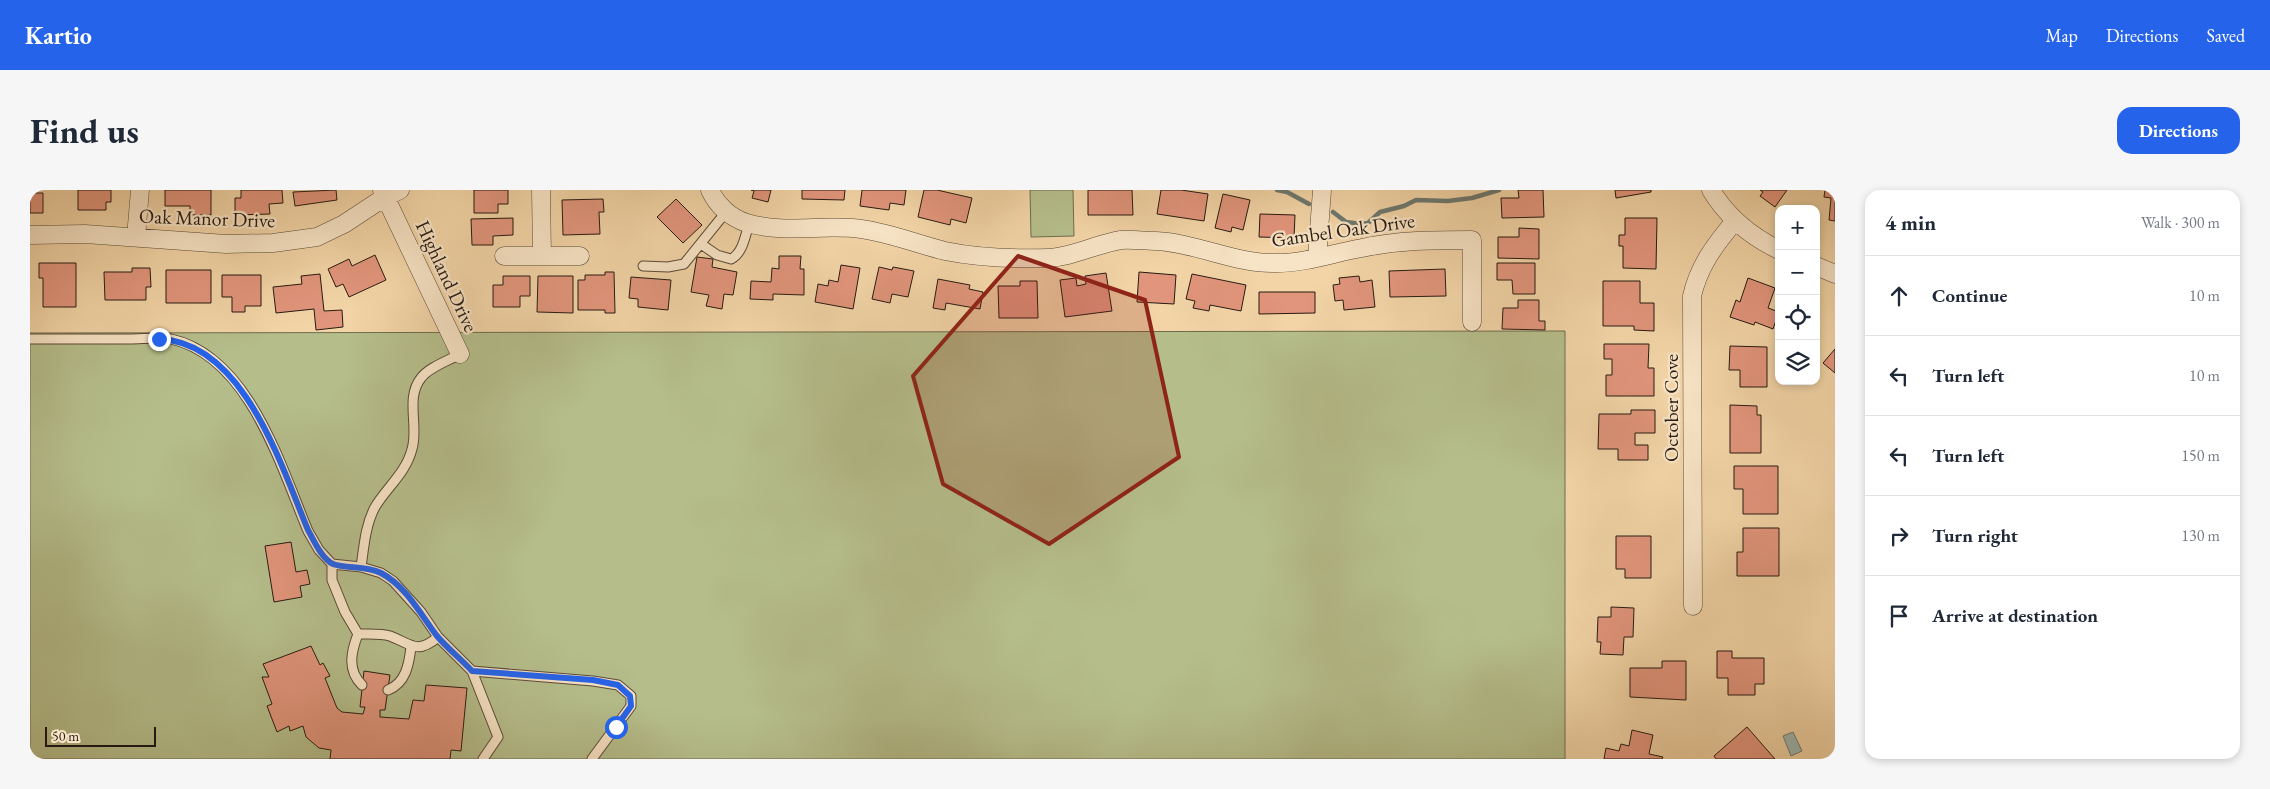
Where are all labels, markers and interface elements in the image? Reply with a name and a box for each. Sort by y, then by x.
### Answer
text: Kartio [25,20,92,51]
text: Map [2046,24,2078,47]
text: Directions [2106,24,2178,47]
text: Saved [2206,24,2245,47]
button: Directions [2117,107,2240,154]
text: Find us [30,108,139,153]
street label: Oak Manor Drive [139,203,276,233]
map controls [1775,205,1820,385]
button: + [1775,205,1820,250]
street label: Gambel Oak Drive [1270,207,1416,253]
text: 4 min [1885,209,1936,236]
text: Walk · 300 m [2141,212,2220,233]
street label: Highland Drive [410,216,484,336]
button: − [1775,250,1820,295]
icon: ahead [1885,282,1913,310]
text: Continue [1932,283,2007,308]
text: 10 m [2189,285,2220,306]
button: locate [1775,295,1820,340]
route end [148,328,171,351]
button: layers [1775,340,1820,385]
street label: October Cove [1658,354,1684,462]
icon: left [1885,362,1913,390]
text: Turn left [1932,363,2004,388]
text: 10 m [2189,365,2220,386]
icon: left [1885,442,1913,470]
text: Turn left [1932,443,2004,468]
text: 150 m [2181,445,2220,466]
icon: right [1885,522,1913,550]
text: Turn right [1932,523,2018,548]
text: 130 m [2181,525,2220,546]
icon: arrive [1885,602,1913,630]
text: Arrive at destination [1932,603,2098,628]
route start [605,716,628,739]
scale bar [45,724,156,747]
text: 50 m [52,727,79,745]

